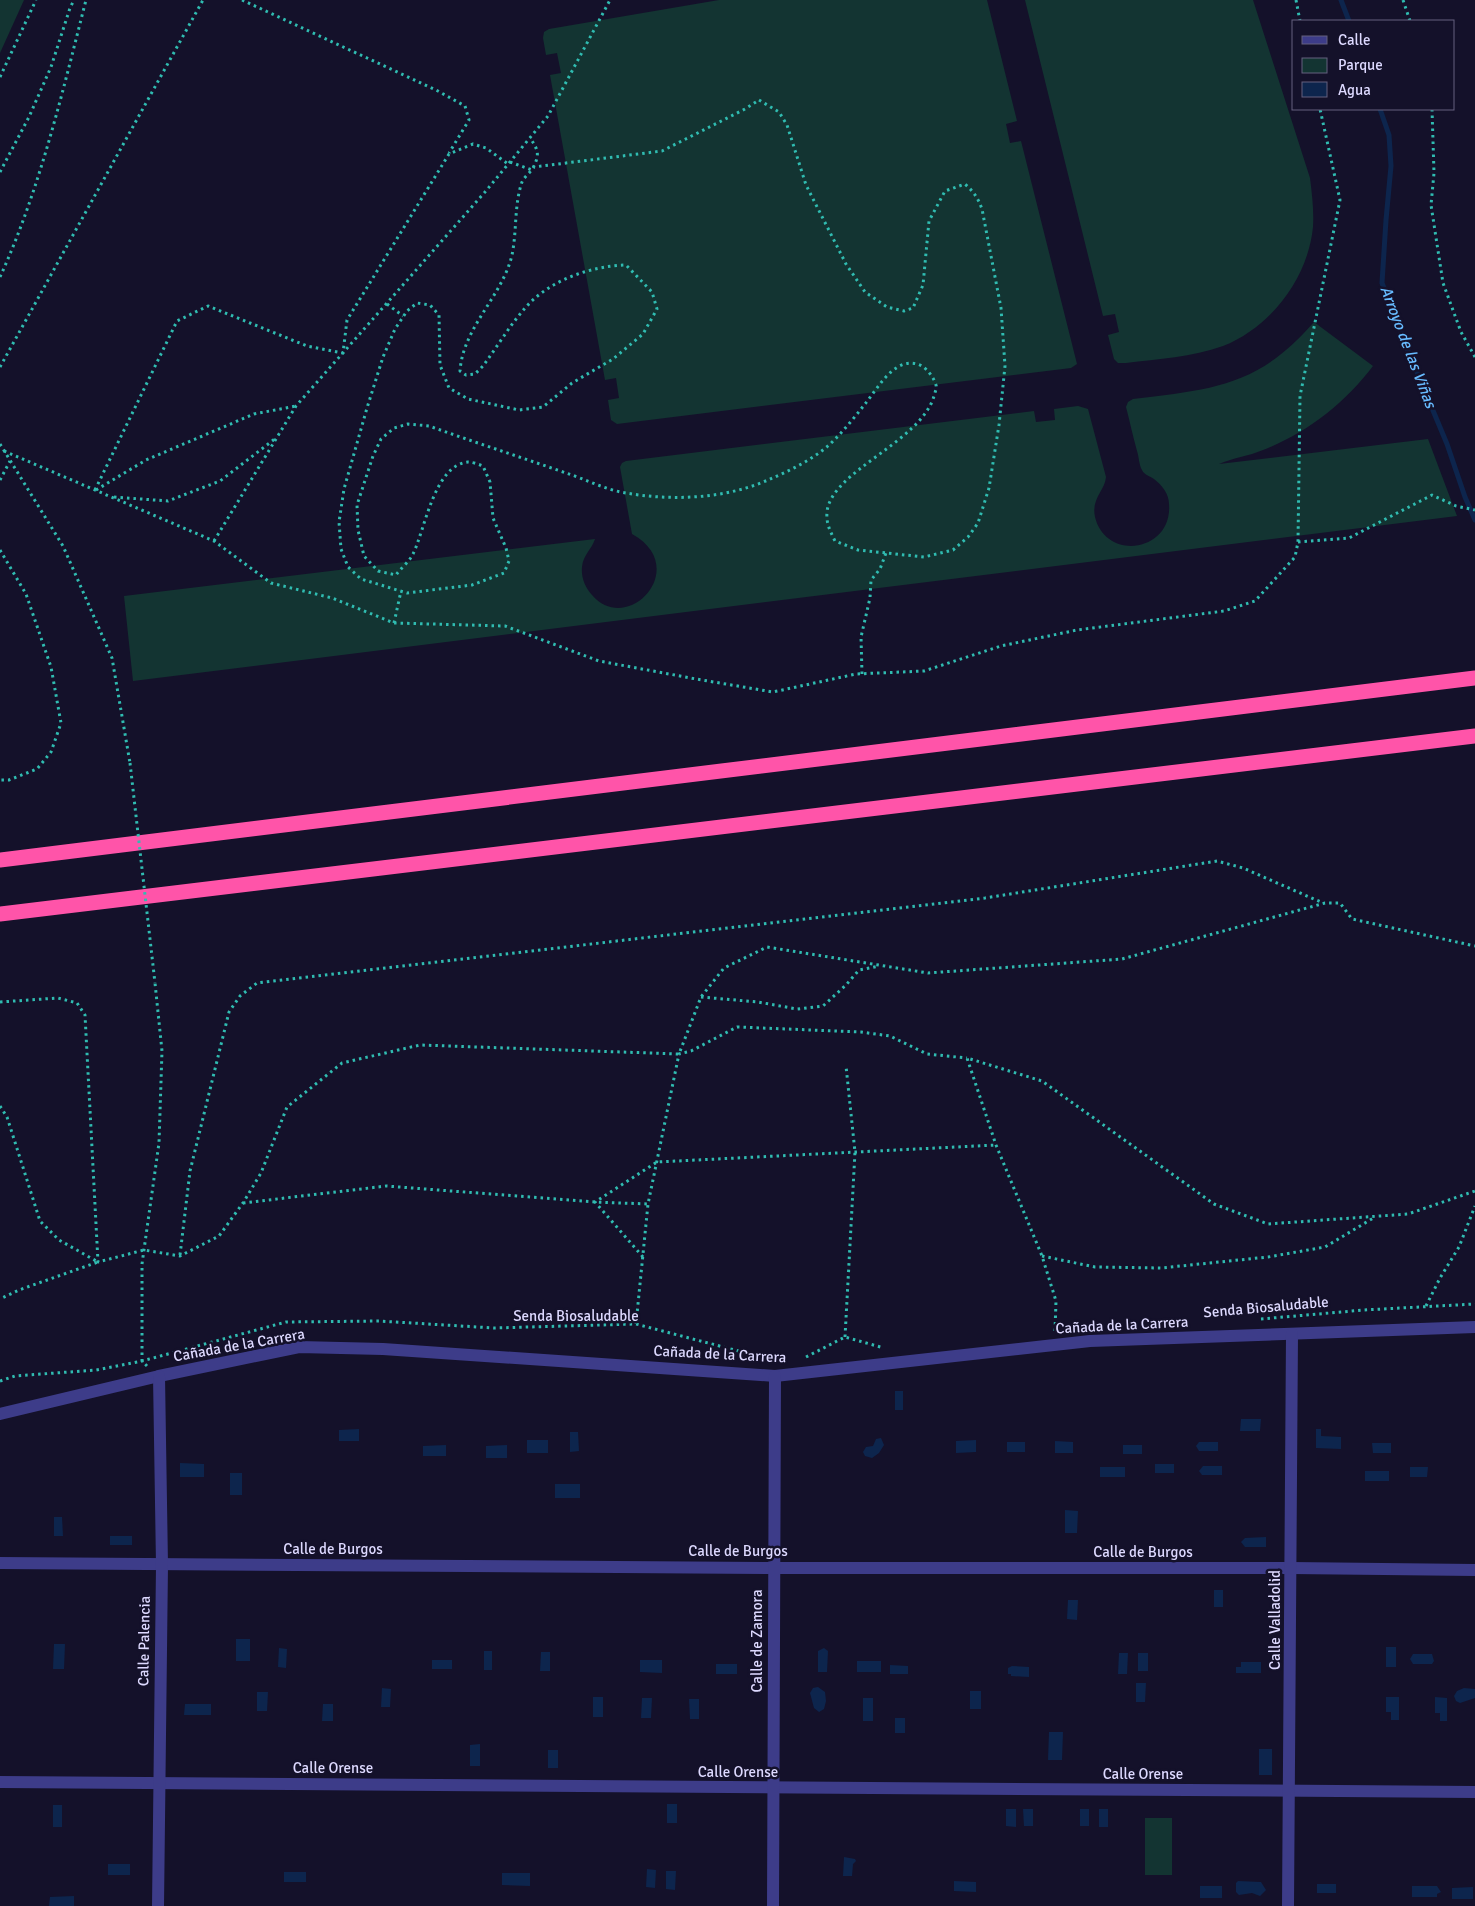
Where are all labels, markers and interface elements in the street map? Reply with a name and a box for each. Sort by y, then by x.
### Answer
legend [1292,20,1455,110]
text: Calle [1338,31,1371,49]
text: Parque [1338,56,1383,74]
text: Agua [1338,81,1371,99]
water label: Arroyo de las Viñas [1376,283,1441,413]
street label: Senda Biosaludable [1203,1293,1329,1321]
street label: Senda Biosaludable [513,1307,639,1325]
street label: Cañada de la Carrera [1055,1313,1189,1337]
street label: Cañada de la Carrera [172,1325,306,1365]
street label: Cañada de la Carrera [653,1342,787,1366]
street label: Calle de Burgos [283,1540,383,1558]
street label: Calle de Burgos [688,1542,788,1560]
street label: Calle de Burgos [1093,1543,1193,1561]
street label: Calle Valladolid [1266,1570,1284,1670]
street label: Calle de Zamora [748,1589,766,1693]
street label: Calle Palencia [134,1596,154,1686]
street label: Calle Orense [293,1759,373,1777]
street label: Calle Orense [698,1763,778,1781]
street label: Calle Orense [1103,1765,1183,1783]

